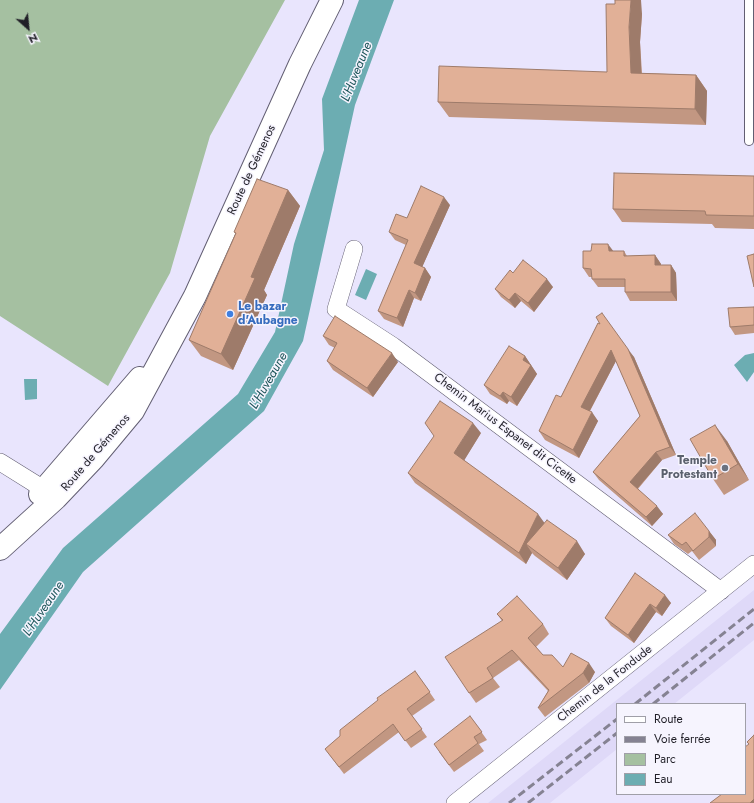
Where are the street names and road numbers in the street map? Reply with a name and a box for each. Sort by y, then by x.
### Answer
street label: Route de Gémenos [225,123,279,217]
street label: Chemin Marius Espanet dit Cicette [431,371,579,487]
street label: Route de Gémenos [59,411,133,495]
street label: Chemin de la Fondude [555,642,655,726]

